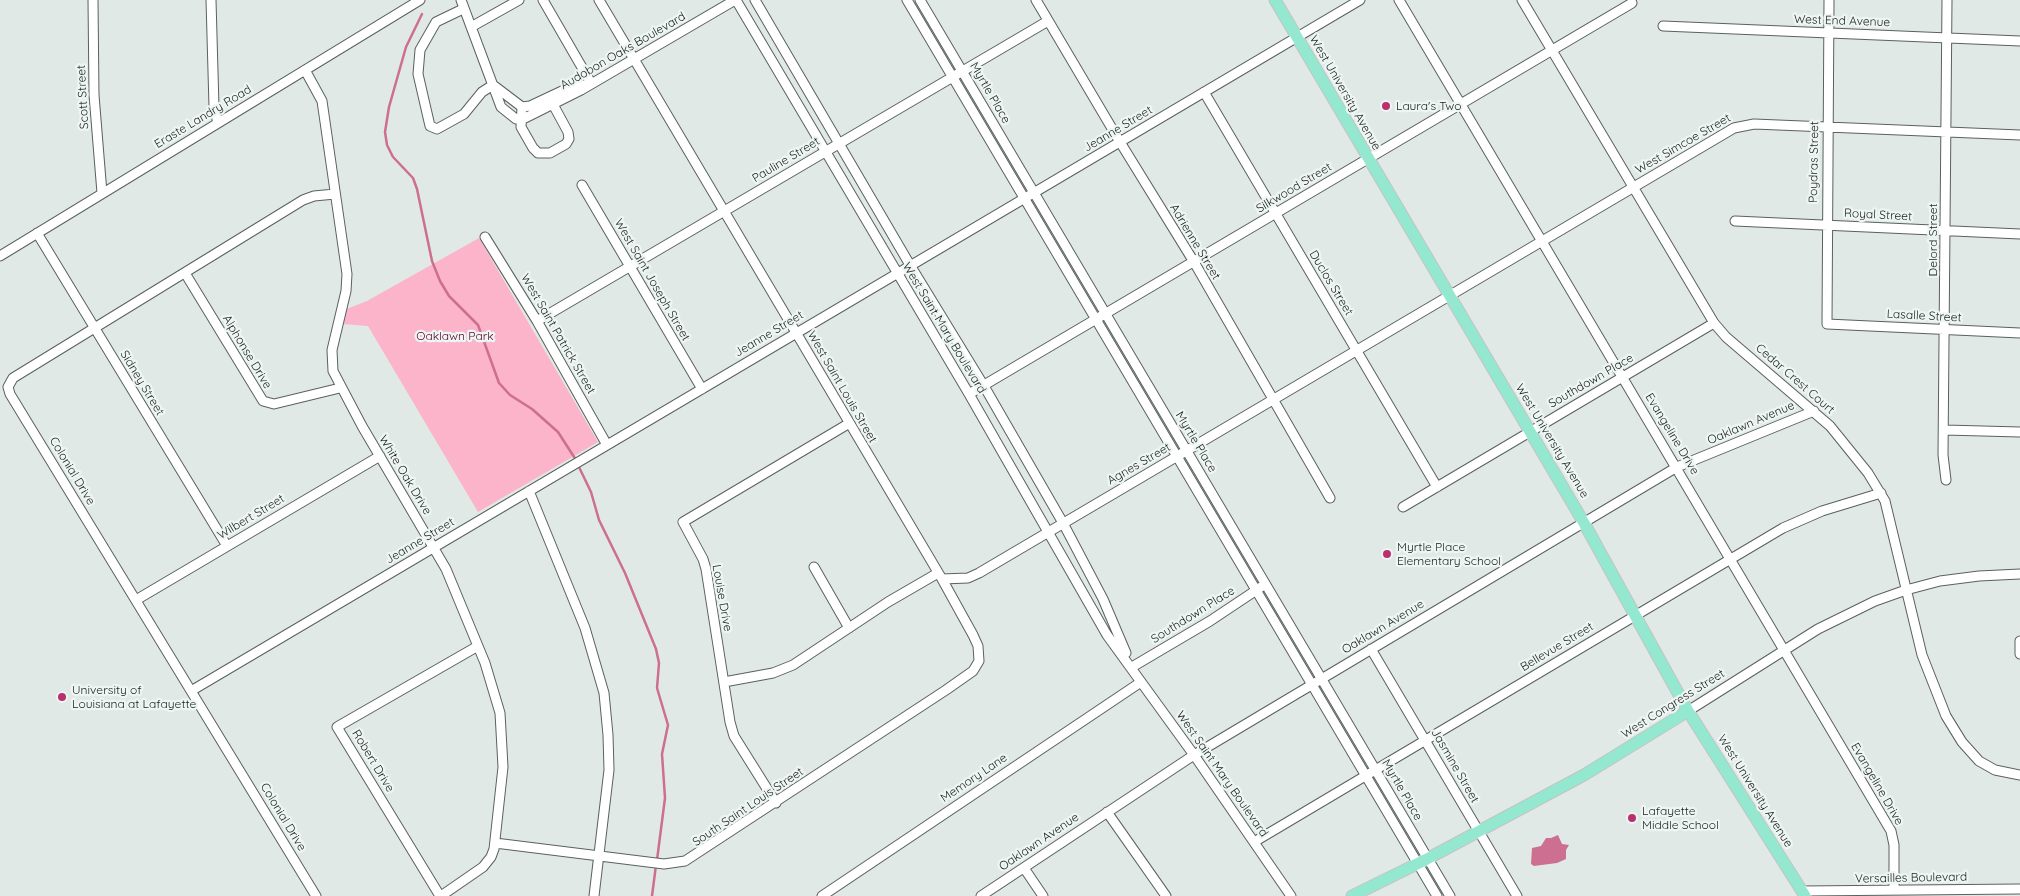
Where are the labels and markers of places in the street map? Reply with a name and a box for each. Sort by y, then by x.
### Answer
place label: Laura's Two [1396,99,1461,113]
marker: Laura's Two [1380,100,1392,112]
place label: Myrtle Place Elementary School [1397,540,1501,568]
marker: Myrtle Place Elementary School [1381,548,1393,560]
place label: University of Louisiana at Lafayette [72,683,196,711]
marker: University of Louisiana at Lafayette [56,691,68,703]
place label: Lafayette Middle School [1642,804,1719,832]
marker: Lafayette Middle School [1626,812,1638,824]

